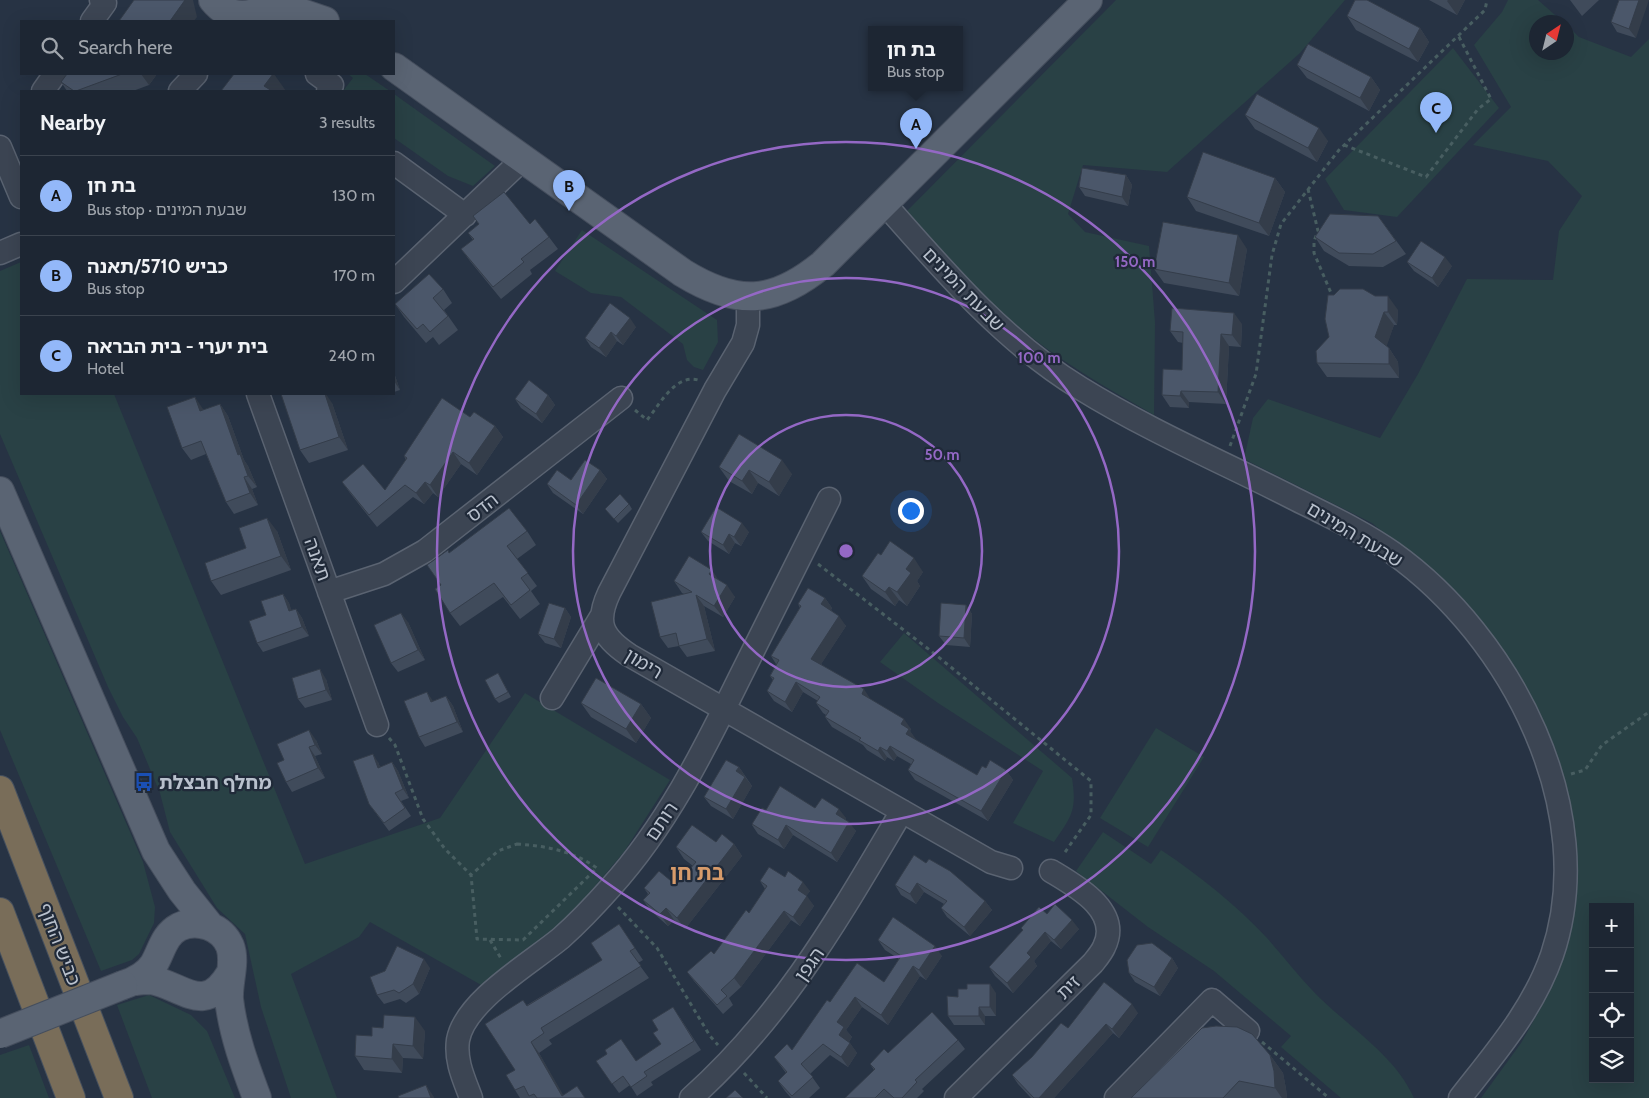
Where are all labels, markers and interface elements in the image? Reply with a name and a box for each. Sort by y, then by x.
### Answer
north arrow [1529,15,1574,60]
search box [20,20,395,75]
popup [868,26,963,91]
icon: search [38,34,66,62]
text: Search here [78,36,172,59]
text: בת חן [887,38,936,61]
text: Bus stop [887,62,944,81]
pin: C [1420,92,1452,133]
pin: A [900,108,932,149]
text: Nearby [40,110,106,135]
text: 3 results [319,113,375,132]
pin: B [553,170,585,211]
text: בת חן [87,174,136,197]
text: A [51,186,61,205]
text: 130 m [332,186,375,205]
text: Bus stop · שבעת המינים [87,200,247,219]
street label: שבעת המינים [918,243,1009,336]
text: 150 m [1115,253,1155,271]
text: כביש 5710/תאנה [87,255,228,278]
text: B [51,266,61,285]
text: 170 m [333,266,375,285]
text: Bus stop [87,279,145,298]
text: בית יערי - בית הבראה [87,335,268,358]
text: C [51,346,61,365]
text: 240 m [329,346,375,365]
text: 100 m [1017,349,1061,367]
text: Hotel [87,359,124,378]
text: 50 m [924,446,960,464]
street label: הדס [462,488,503,527]
street label: שבעת המינים [1303,497,1407,572]
your location [898,498,924,524]
street label: תאנה [299,534,336,584]
centre of rings [837,542,855,560]
street label: רימון [621,643,667,684]
bus stop icon: מחלף חבצלת [133,771,155,793]
place label: מחלף חבצלת [159,771,272,794]
street label: רותם [640,798,683,845]
district label: בת חן [670,860,724,885]
street label: כביש החוף [33,900,86,989]
map controls [1589,903,1634,1083]
button: + [1589,903,1634,948]
street label: הגפן [790,943,829,986]
button: − [1589,948,1634,993]
street label: זית [1052,971,1085,1004]
button: locate [1589,993,1634,1038]
button: layers [1589,1038,1634,1083]

